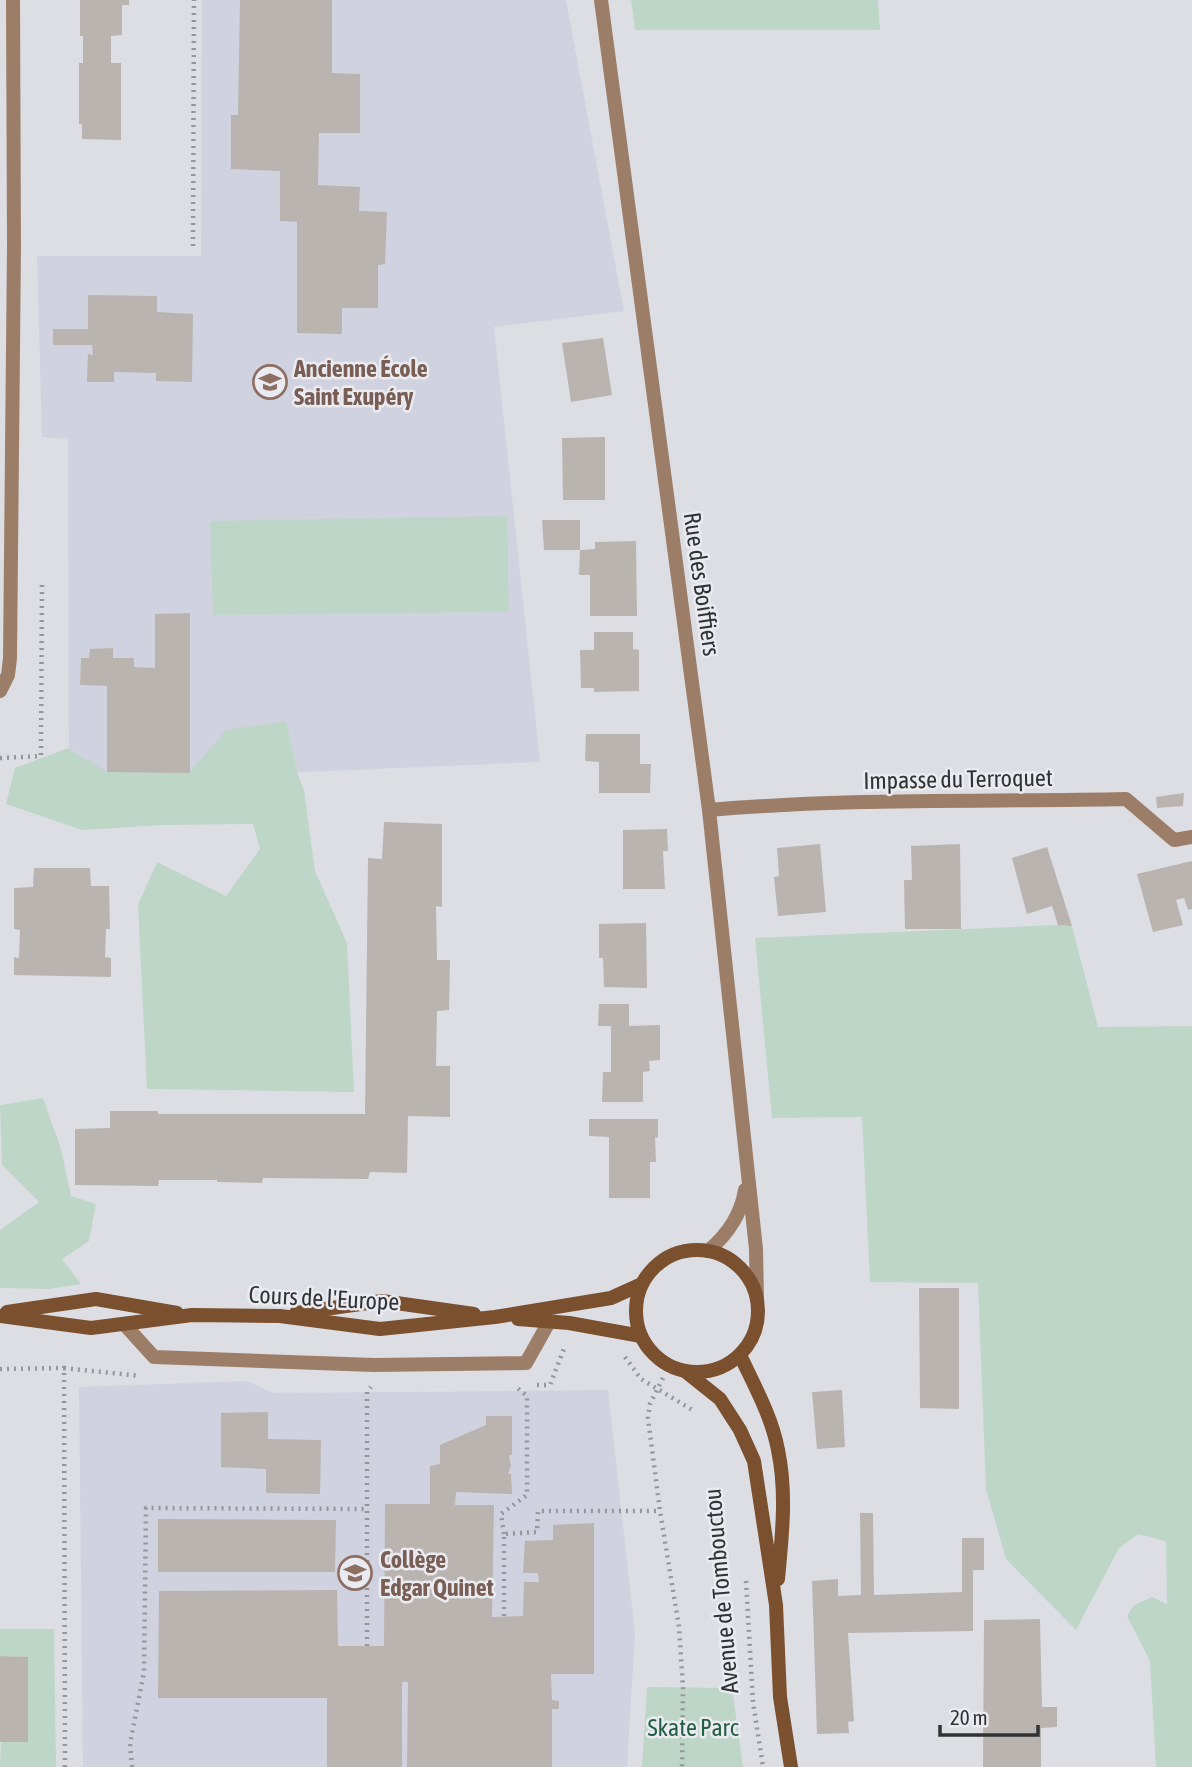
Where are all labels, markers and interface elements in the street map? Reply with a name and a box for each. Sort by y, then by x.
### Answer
place label: Ancienne École Saint Exupéry [293,355,428,410]
school or university icon: Ancienne École Saint Exupéry [251,363,289,401]
street label: Rue des Boiffiers [679,510,725,658]
street label: Impasse du Terroquet [863,764,1053,794]
street label: Cours de l'Europe [248,1281,400,1315]
street label: Avenue de Tombouctou [699,1487,743,1695]
place label: Collège Edgar Quinet [380,1546,494,1601]
school or university icon: Collège Edgar Quinet [336,1554,374,1592]
scale bar [940,1694,1038,1738]
text: 20 m [950,1705,988,1729]
park label: Skate Parc [647,1714,739,1741]

